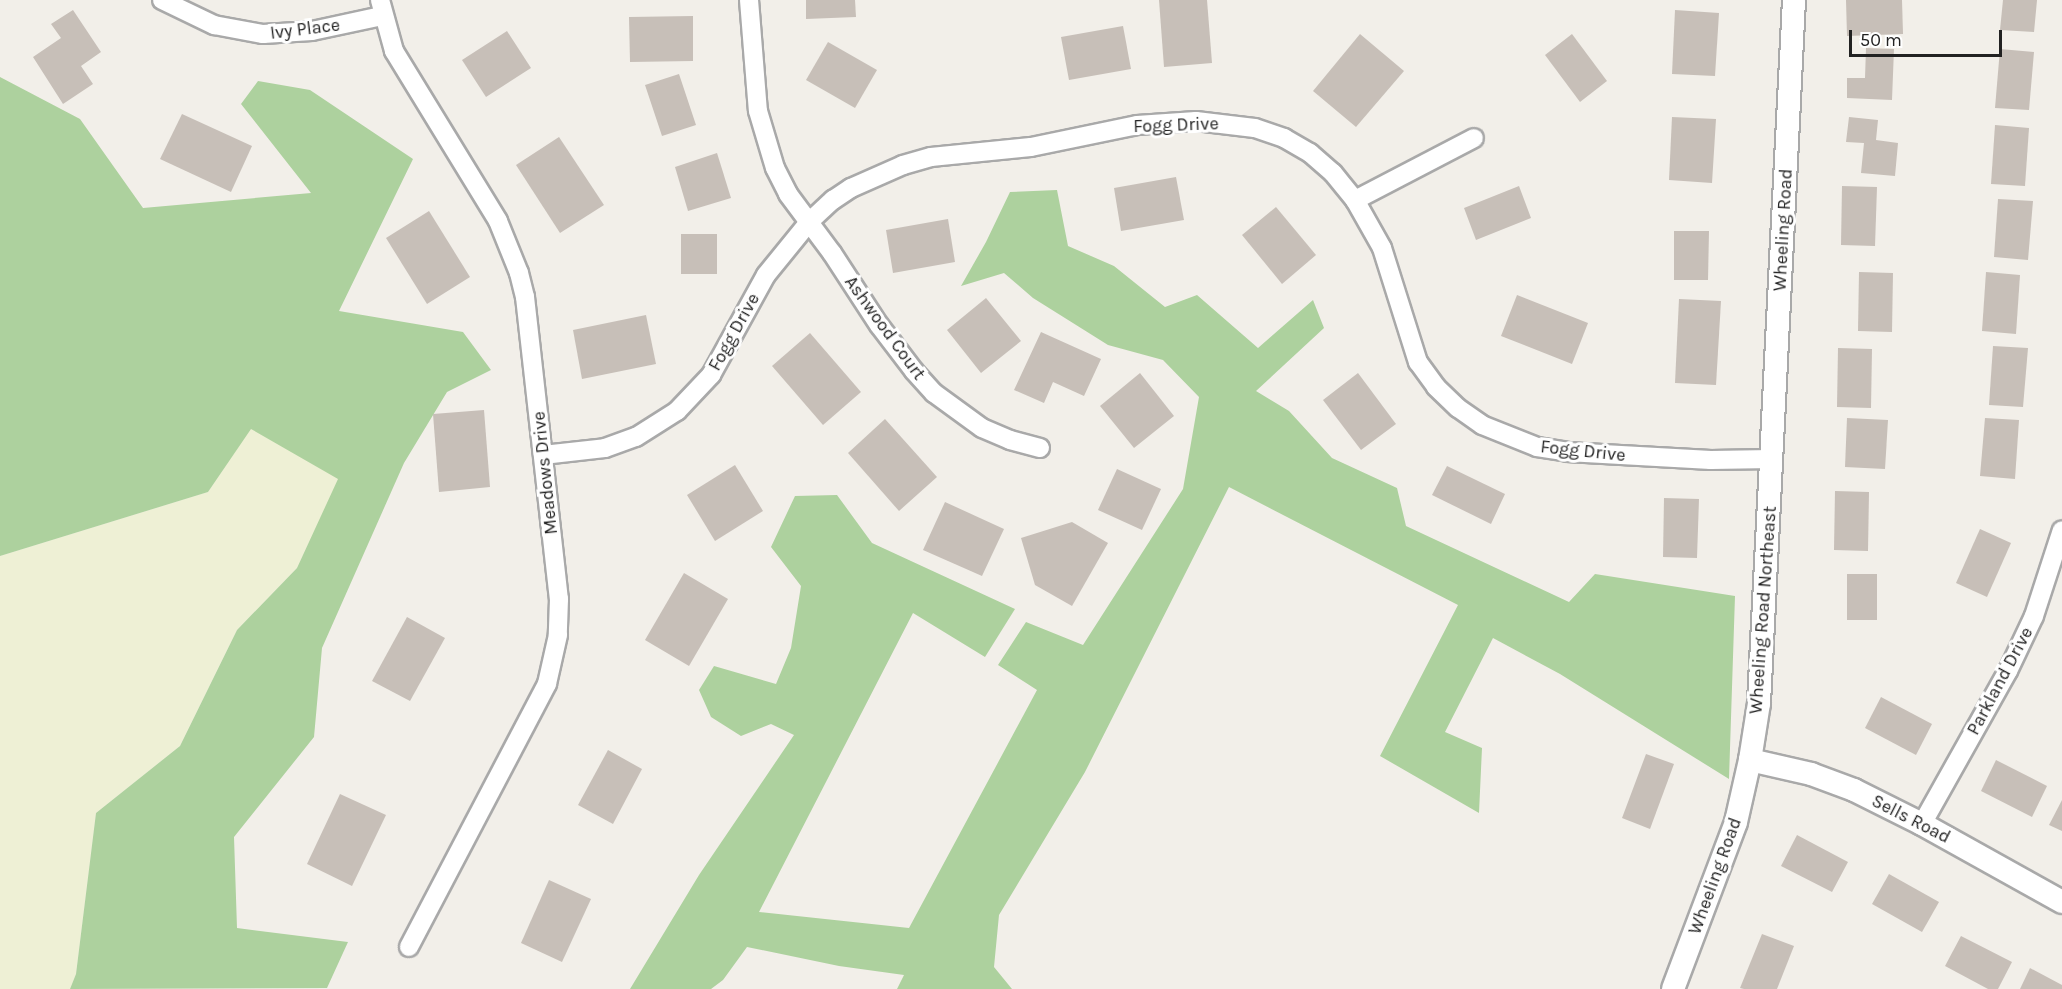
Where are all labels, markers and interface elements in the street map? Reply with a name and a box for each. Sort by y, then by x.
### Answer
street label: Ivy Place [269,14,341,44]
scale bar [1852,18,2005,56]
text: 50 m [1860,29,1902,51]
street label: Fogg Drive [1133,113,1219,137]
street label: Wheeling Road [1769,168,1797,292]
street label: Ashwood Court [840,272,930,384]
street label: Fogg Drive [704,289,764,375]
street label: Meadows Drive [528,410,562,536]
street label: Fogg Drive [1539,436,1627,466]
street label: Wheeling Road Northeast [1745,505,1781,715]
street label: Parkland Drive [1962,623,2038,739]
street label: Sells Road [1868,790,1954,848]
street label: Wheeling Road [1684,815,1746,937]

